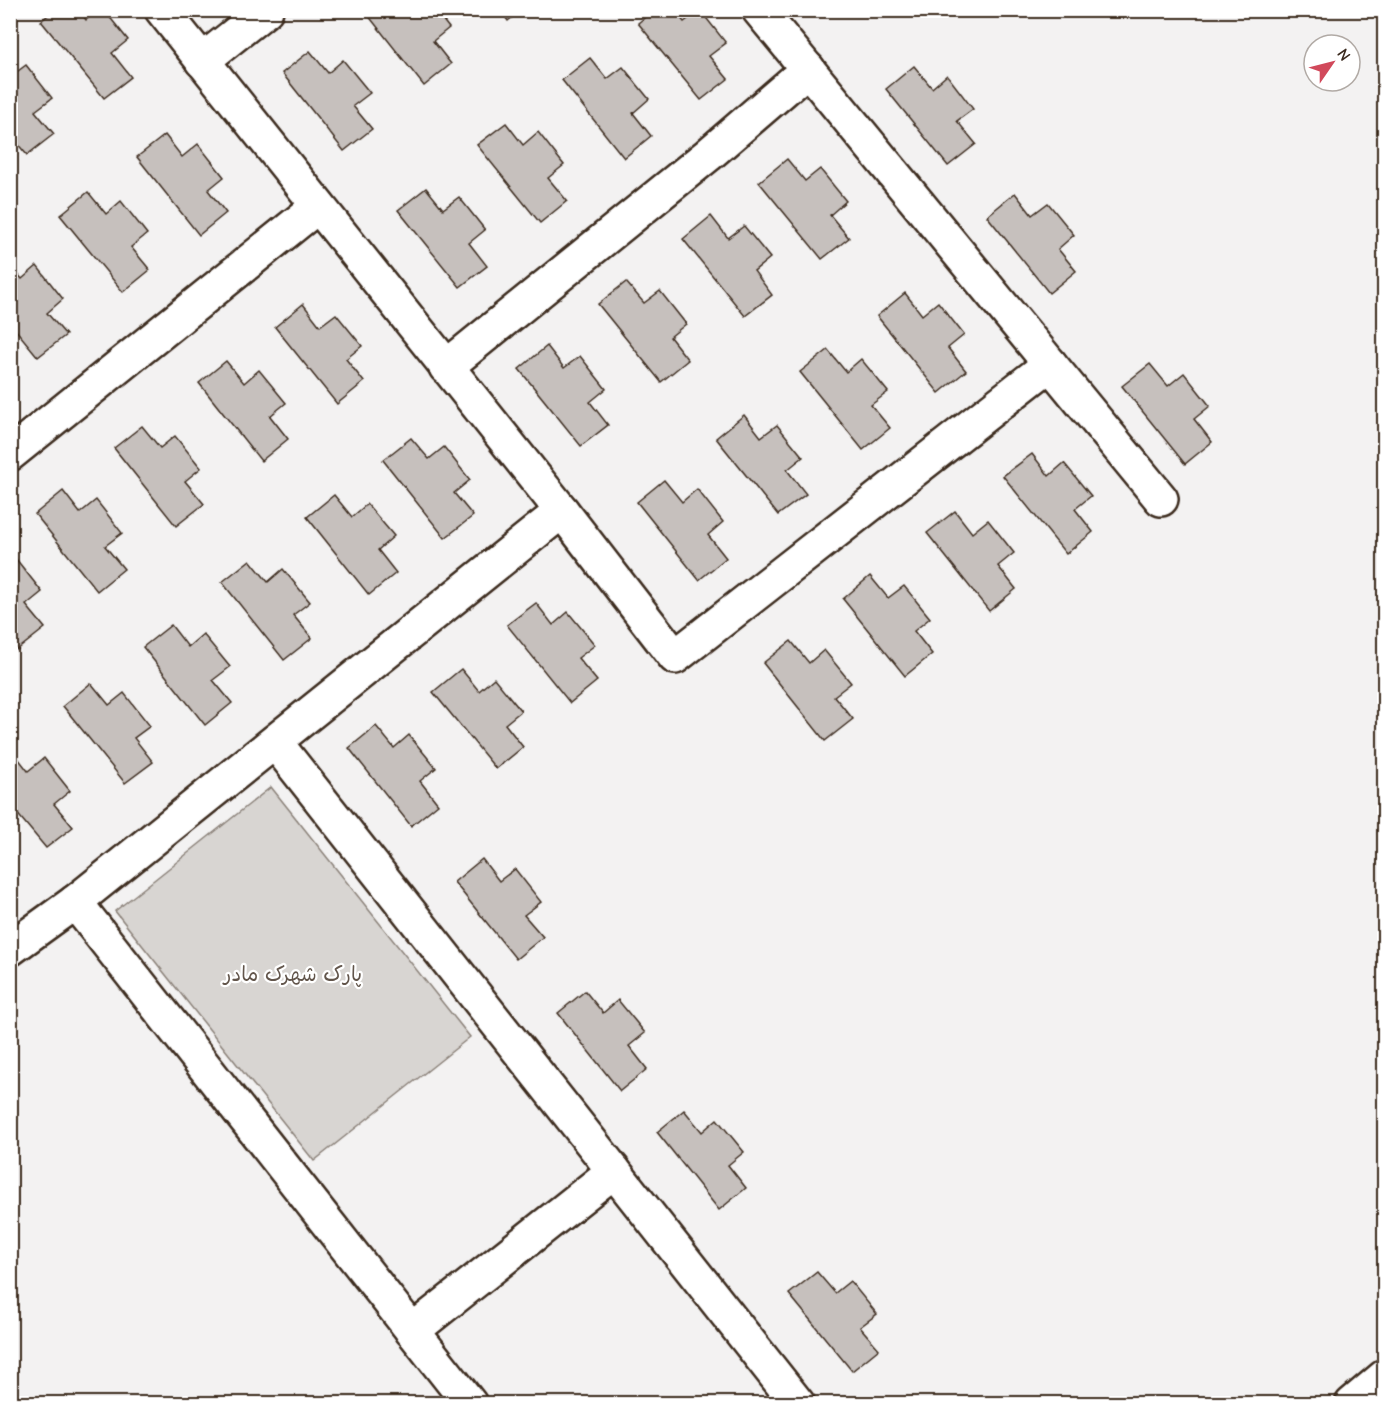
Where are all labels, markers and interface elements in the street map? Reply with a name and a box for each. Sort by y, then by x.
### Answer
north arrow [1302,33,1362,93]
text: N [1333,46,1354,64]
park label: پارک شهرک مادر [222,963,362,987]

